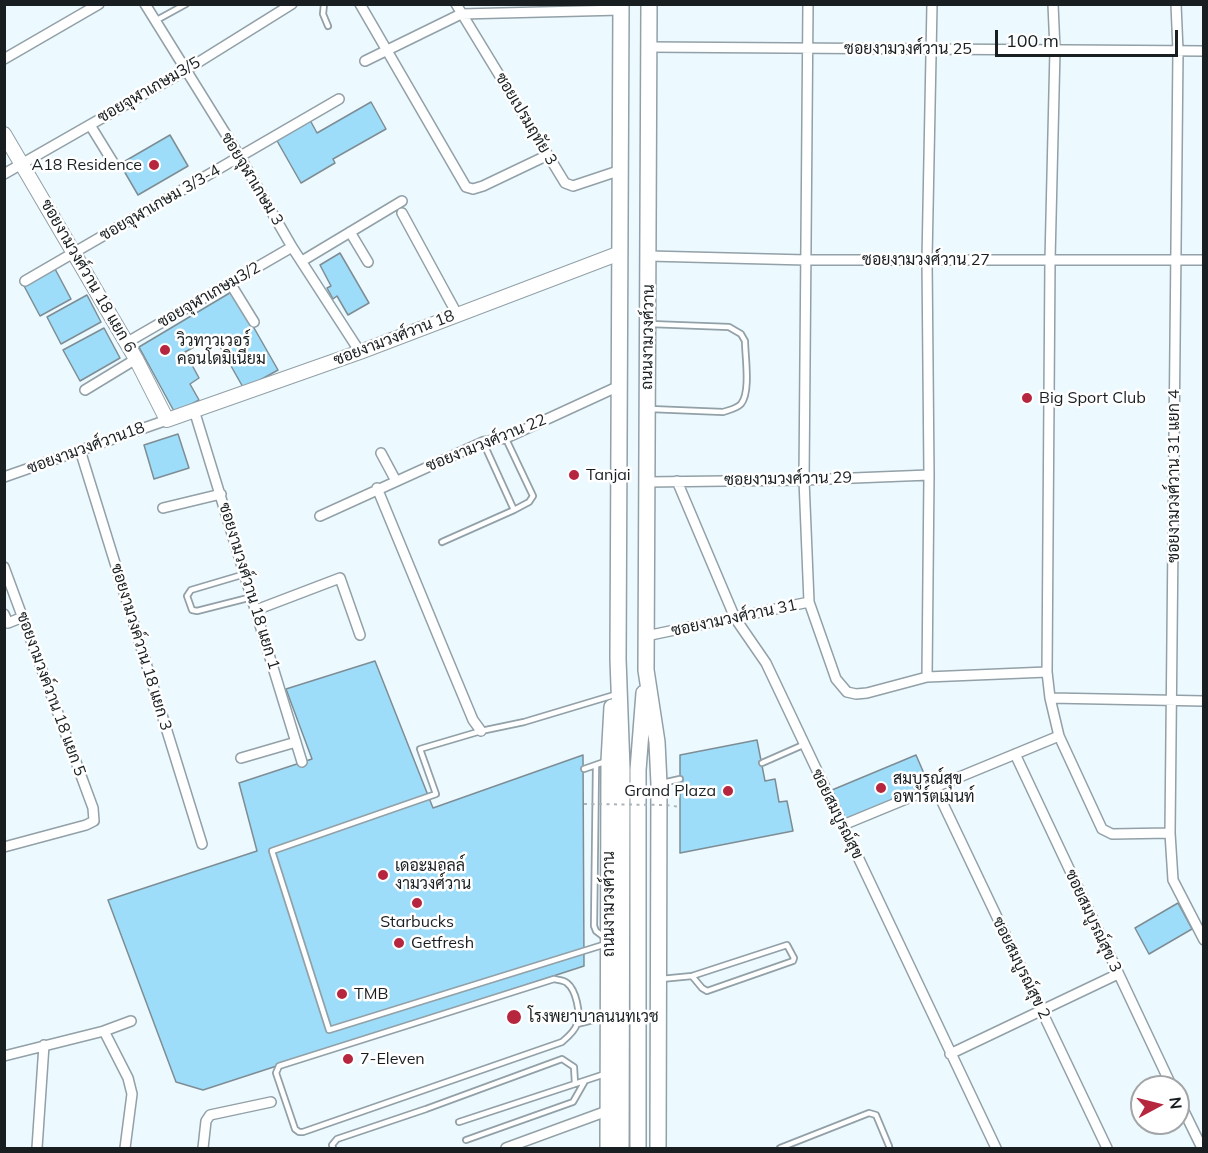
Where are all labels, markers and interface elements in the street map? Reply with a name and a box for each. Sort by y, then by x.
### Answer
scale bar [998,18,1181,56]
text: 100 m [1006,29,1059,52]
street label: ซอยงามวงศ์วาน 25 [844,39,972,59]
street label: ซอยจุฬาเกษม3/5 [94,53,204,127]
street label: ซอยเปรมฤทัย 3 [491,69,561,169]
street label: ซอยจุฬาเกษม 3 [217,129,287,229]
place label: A18 Residence [31,155,142,175]
marker: A18 Residence [147,158,161,172]
street label: ซอยจุฬาเกษม 3/3-4 [96,161,224,245]
street label: ซอยงามวงศ์วาน 18 แยก 6 [36,196,140,356]
street label: ซอยงามวงศ์วาน 27 [862,250,990,270]
street label: ซอยจุฬาเกษม3/2 [154,258,264,332]
street label: ถนนงามวงศ์วาน [637,284,659,390]
street label: ซอยงามวงศ์วาน 18 [331,306,457,370]
place label: วิวทาวเวอร์ คอนโดมิเนียม [177,331,266,369]
marker: วิวทาวเวอร์ คอนโดมิเนียม [158,343,172,357]
place label: Big Sport Club [1039,388,1146,408]
street label: ซอยงามวงศ์วาน 31 แยก 4 [1164,389,1184,563]
marker: Big Sport Club [1020,391,1034,405]
street label: ซอยงามวงศ์วาน 22 [423,410,549,476]
street label: ซอยงามวงศ์วาน18 [25,418,147,478]
place label: Tanjai [586,465,631,485]
marker: Tanjai [567,468,581,482]
street label: ซอยงามวงศ์วาน 29 [724,468,852,490]
street label: ซอยงามวงศ์วาน 18 แยก 1 [214,500,284,672]
street label: ซอยงามวงค์วาน 18 แยก 3 [106,561,176,733]
street label: ซอยงามวงศ์วาน 31 [669,595,799,641]
street label: ซอยงามวงค์วาน 18 แยก 5 [12,609,90,779]
street label: ซอยสมบูรณ์สุข [807,766,867,862]
place label: สมบูรณ์สุข อพาร์ตเมนท์ [893,769,975,807]
place label: Grand Plaza [624,781,716,801]
marker: สมบูรณ์สุข อพาร์ตเมนท์ [874,781,888,795]
marker: Grand Plaza [721,784,735,798]
street label: ถนนงามวงศ์วาน [599,851,619,957]
place label: เดอะมอลล์ งามวงศ์วาน [395,856,471,894]
street label: ซอยสมบูรณ์สุข 3 [1061,866,1125,976]
marker: เดอะมอลล์ งามวงศ์วาน [376,868,390,882]
marker: Starbucks [410,896,424,910]
place label: Starbucks [380,912,454,932]
street label: ซอยสมบูรณ์สุข 2 [988,914,1054,1022]
place label: Getfresh [411,933,474,953]
marker: Getfresh [392,936,406,950]
place label: TMB [354,984,388,1004]
marker: TMB [335,987,349,1001]
place label: โรงพยาบาลนนทเวช [528,1007,659,1027]
marker: โรงพยาบาลนนทเวช [505,1008,523,1026]
place label: 7-Eleven [360,1049,425,1069]
marker: 7-Eleven [341,1052,355,1066]
north arrow [1130,1075,1190,1135]
text: N [1165,1096,1187,1110]

